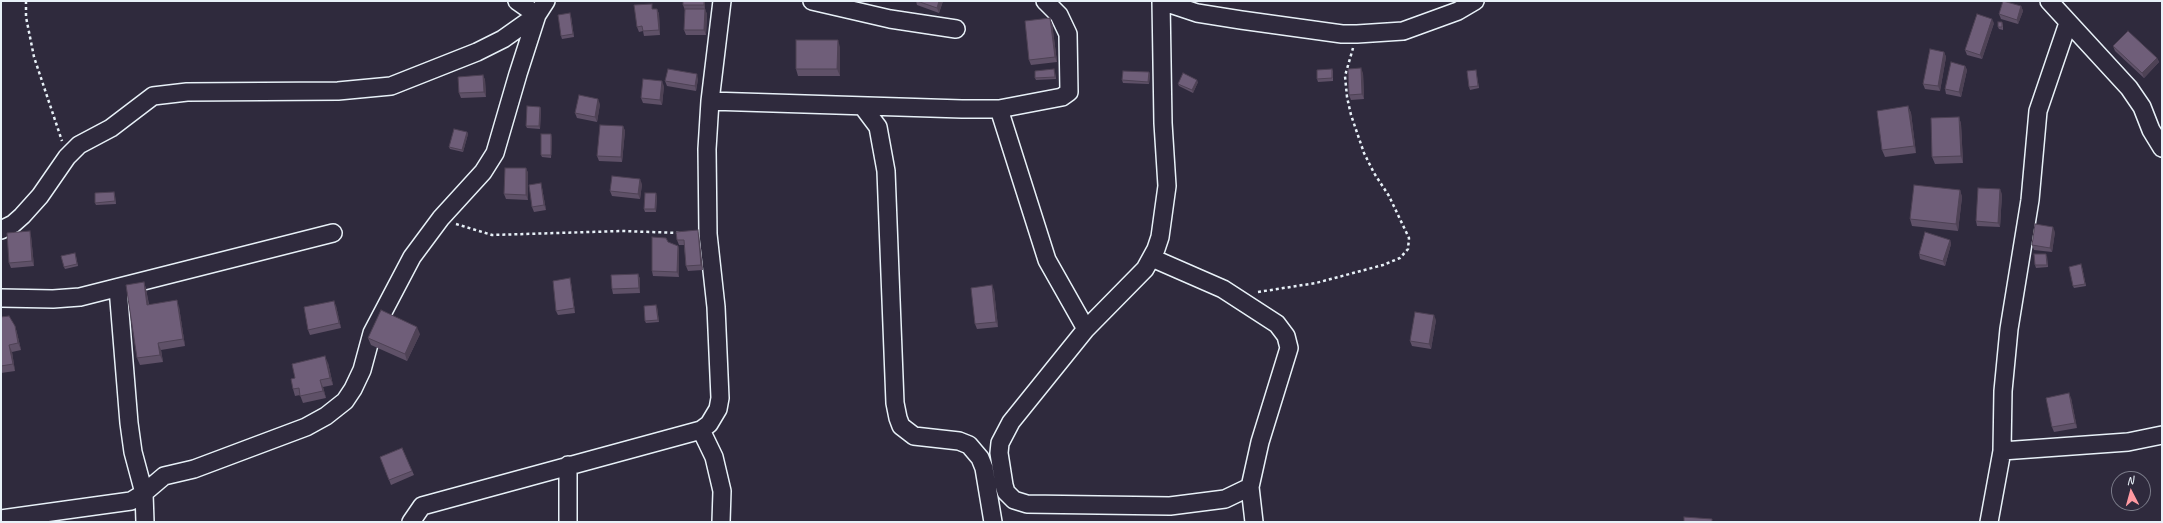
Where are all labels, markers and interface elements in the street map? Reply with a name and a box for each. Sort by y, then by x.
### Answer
north arrow [2111,471,2151,511]
text: N [2126,473,2134,487]

